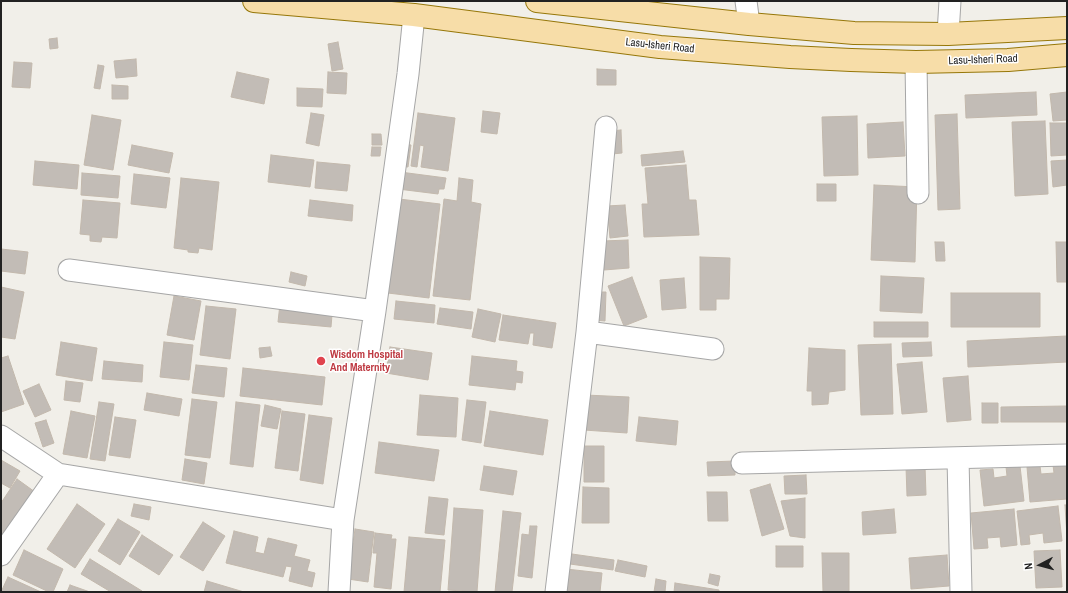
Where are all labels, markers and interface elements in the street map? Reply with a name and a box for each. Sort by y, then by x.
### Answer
street label: Lasu-Isheri Road [625,36,695,56]
street label: Lasu-Isheri Road [948,52,1018,68]
place label: Wisdom Hospital And Maternity [330,348,403,374]
marker: Wisdom Hospital And Maternity [315,355,327,367]
north arrow [1020,545,1060,585]
text: N [1021,562,1035,570]

